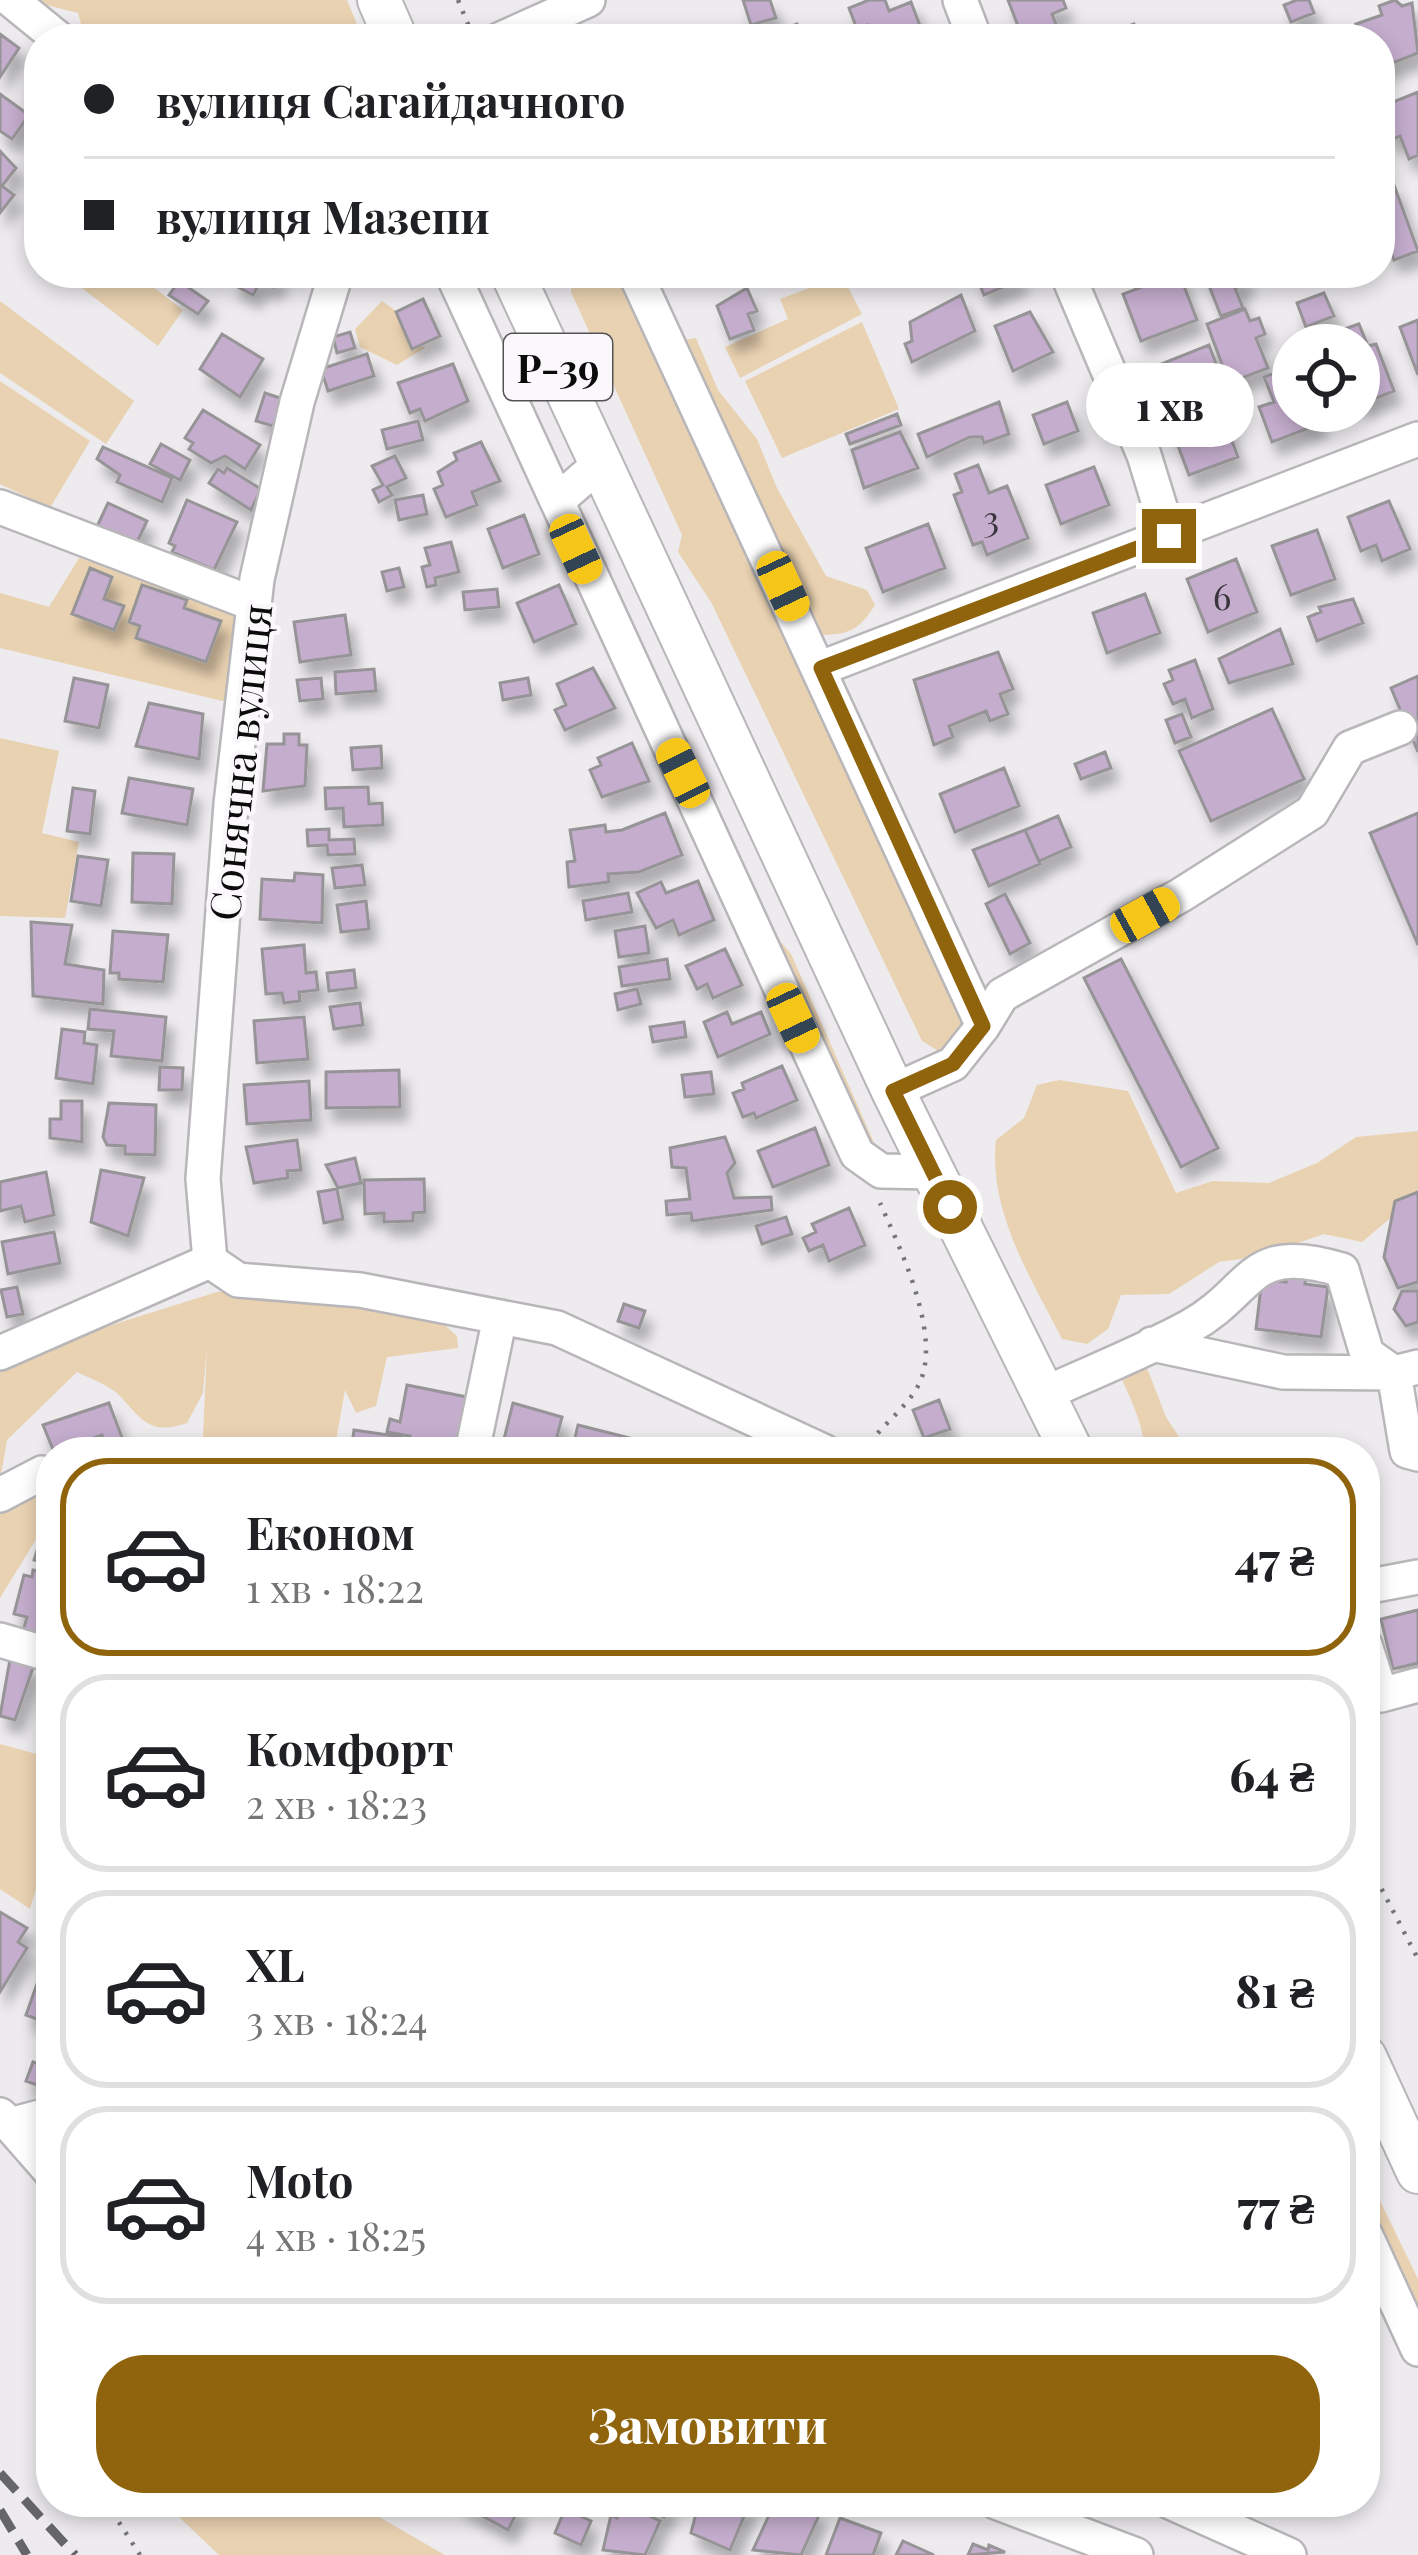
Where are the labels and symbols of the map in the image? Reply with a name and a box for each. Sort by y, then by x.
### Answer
road number: Р-39 [504,334,612,400]
callout: 1 хв [1085,362,1253,446]
house number: 3 [983,493,999,541]
car [544,509,608,589]
route end [1142,509,1196,563]
car [751,546,815,626]
house number: 6 [1213,571,1231,619]
street label: Сонячна вулиця [195,601,283,923]
car [651,733,715,813]
car [1105,882,1185,948]
car [761,978,825,1058]
route start [923,1180,977,1234]

